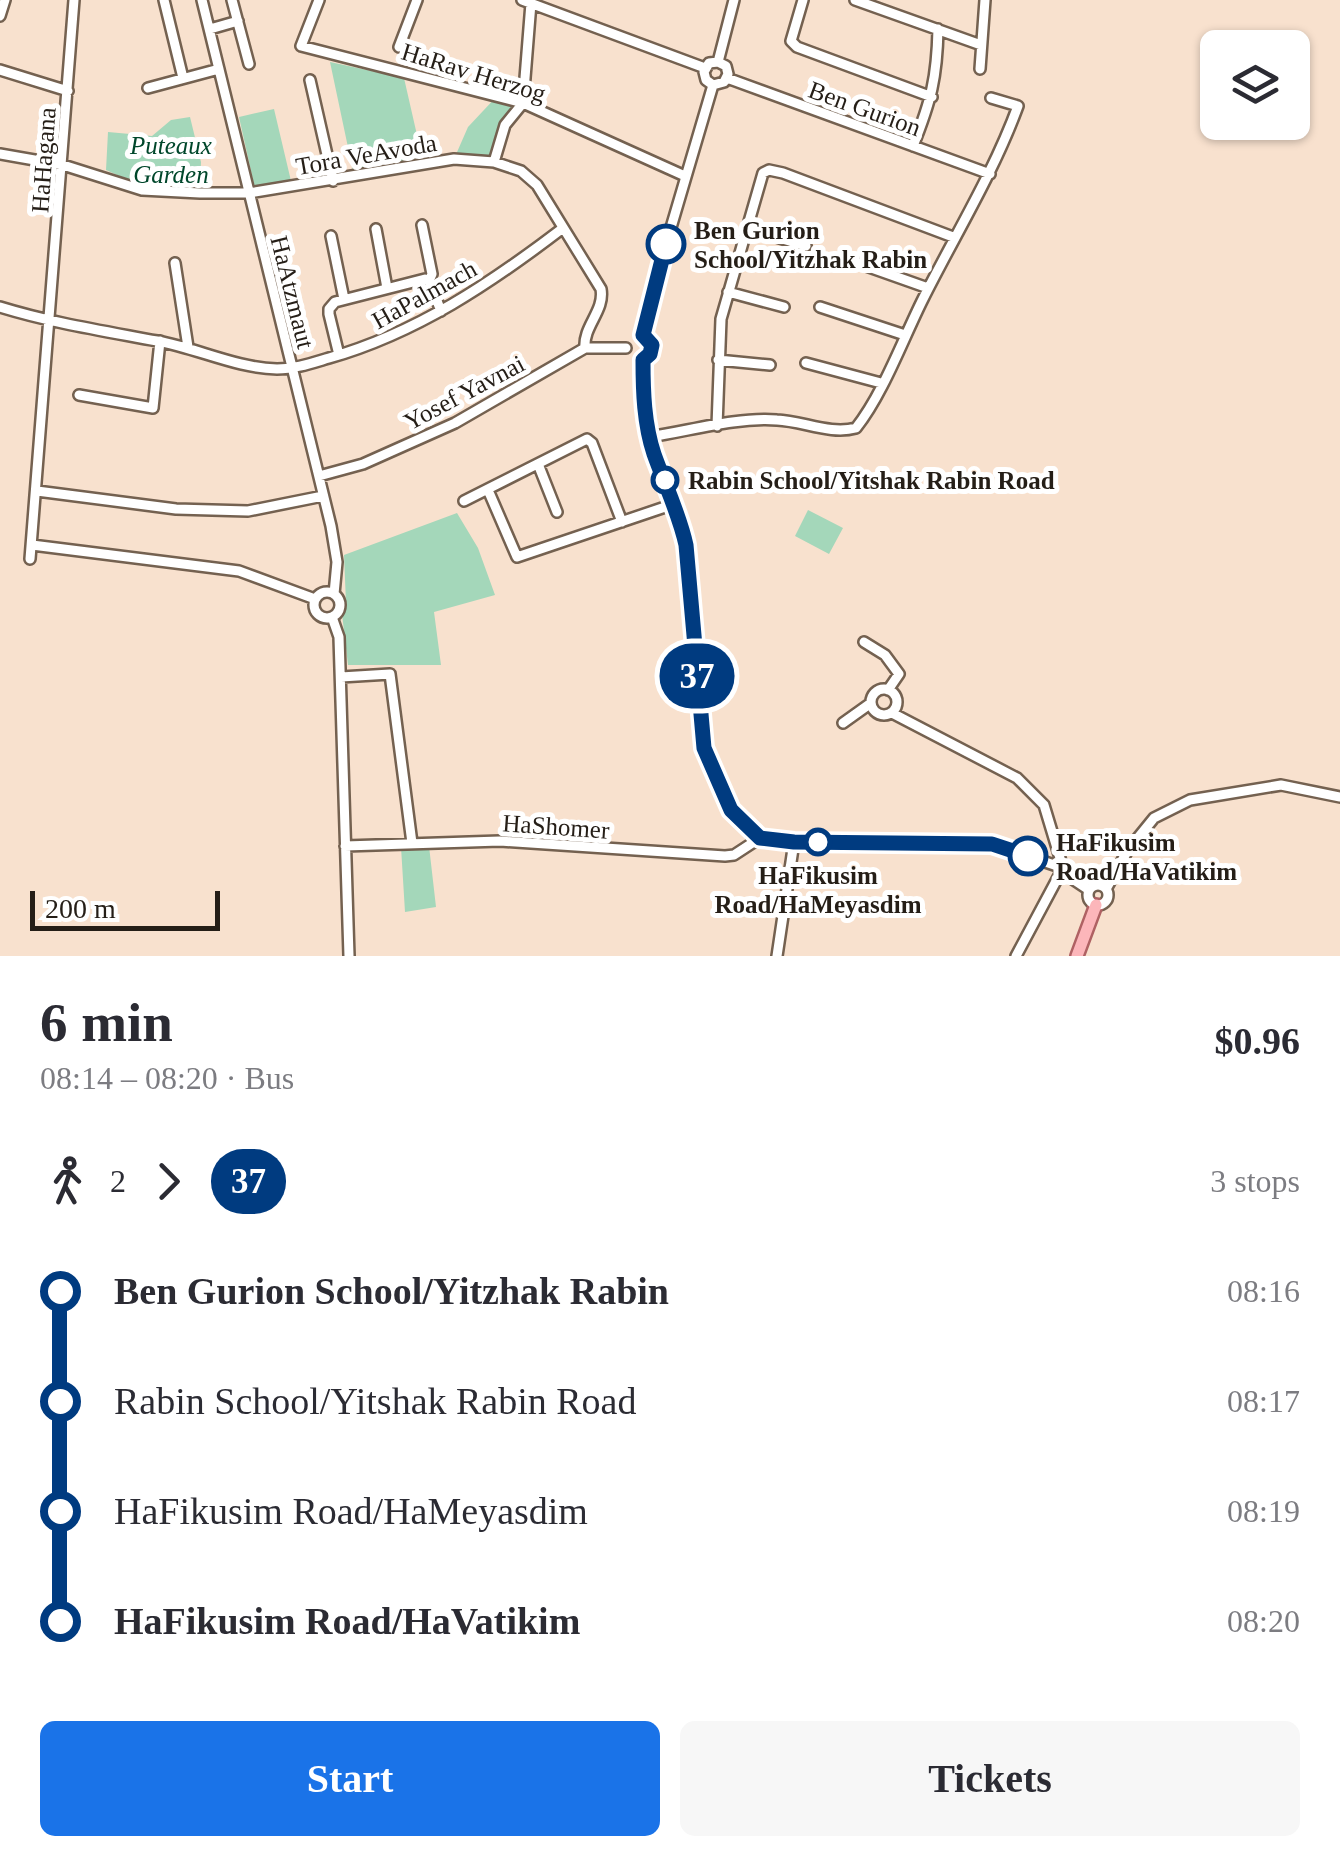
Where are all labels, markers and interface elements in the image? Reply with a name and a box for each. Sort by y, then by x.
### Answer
map controls [1200,30,1310,140]
button: layers [1200,30,1310,140]
street label: HaRav Herzog [399,38,550,107]
street label: Ben Gurion [805,76,925,141]
street label: HaHagana [26,106,61,214]
street label: Tora VeAvoda [294,129,439,180]
park label: Puteaux Garden [129,132,212,188]
place label: Ben Gurion School/Yitzhak Rabin [694,217,927,273]
marker: Ben Gurion School/Yitzhak Rabin [647,225,685,263]
street label: HaAtzmaut [265,233,320,351]
street label: HaPalmach [367,254,482,334]
street label: Yosef Yavnai [400,349,529,435]
marker: Rabin School/Yitshak Rabin Road [652,467,678,493]
place label: Rabin School/Yitshak Rabin Road [688,467,1055,494]
line badge: 37 [652,644,742,708]
text: 37 [680,657,715,696]
street label: HaShomer [502,809,611,844]
marker: HaFikusim Road/HaMeyasdim [805,829,831,855]
place label: HaFikusim Road/HaVatikim [1056,829,1237,885]
marker: HaFikusim Road/HaVatikim [1009,837,1047,875]
place label: HaFikusim Road/HaMeyasdim [715,862,922,918]
scale bar [30,886,220,930]
text: 200 m [45,893,116,924]
text: 6 min [40,992,173,1053]
text: $0.96 [1215,1020,1300,1062]
text: 08:14 – 08:20 · Bus [40,1060,294,1096]
icon: walk [40,1154,95,1209]
icon: forward [141,1154,196,1209]
text: 37 [231,1162,266,1201]
text: 2 [110,1163,126,1199]
text: 3 stops [1210,1163,1300,1199]
text: Ben Gurion School/Yitzhak Rabin [114,1270,669,1312]
text: 08:16 [1227,1273,1300,1309]
text: Rabin School/Yitshak Rabin Road [114,1380,636,1422]
text: 08:17 [1227,1383,1300,1419]
text: HaFikusim Road/HaMeyasdim [114,1490,588,1532]
text: 08:19 [1227,1493,1300,1529]
text: HaFikusim Road/HaVatikim [114,1600,580,1642]
text: 08:20 [1227,1603,1300,1639]
button: Start [40,1721,660,1836]
button: Tickets [680,1721,1300,1836]

